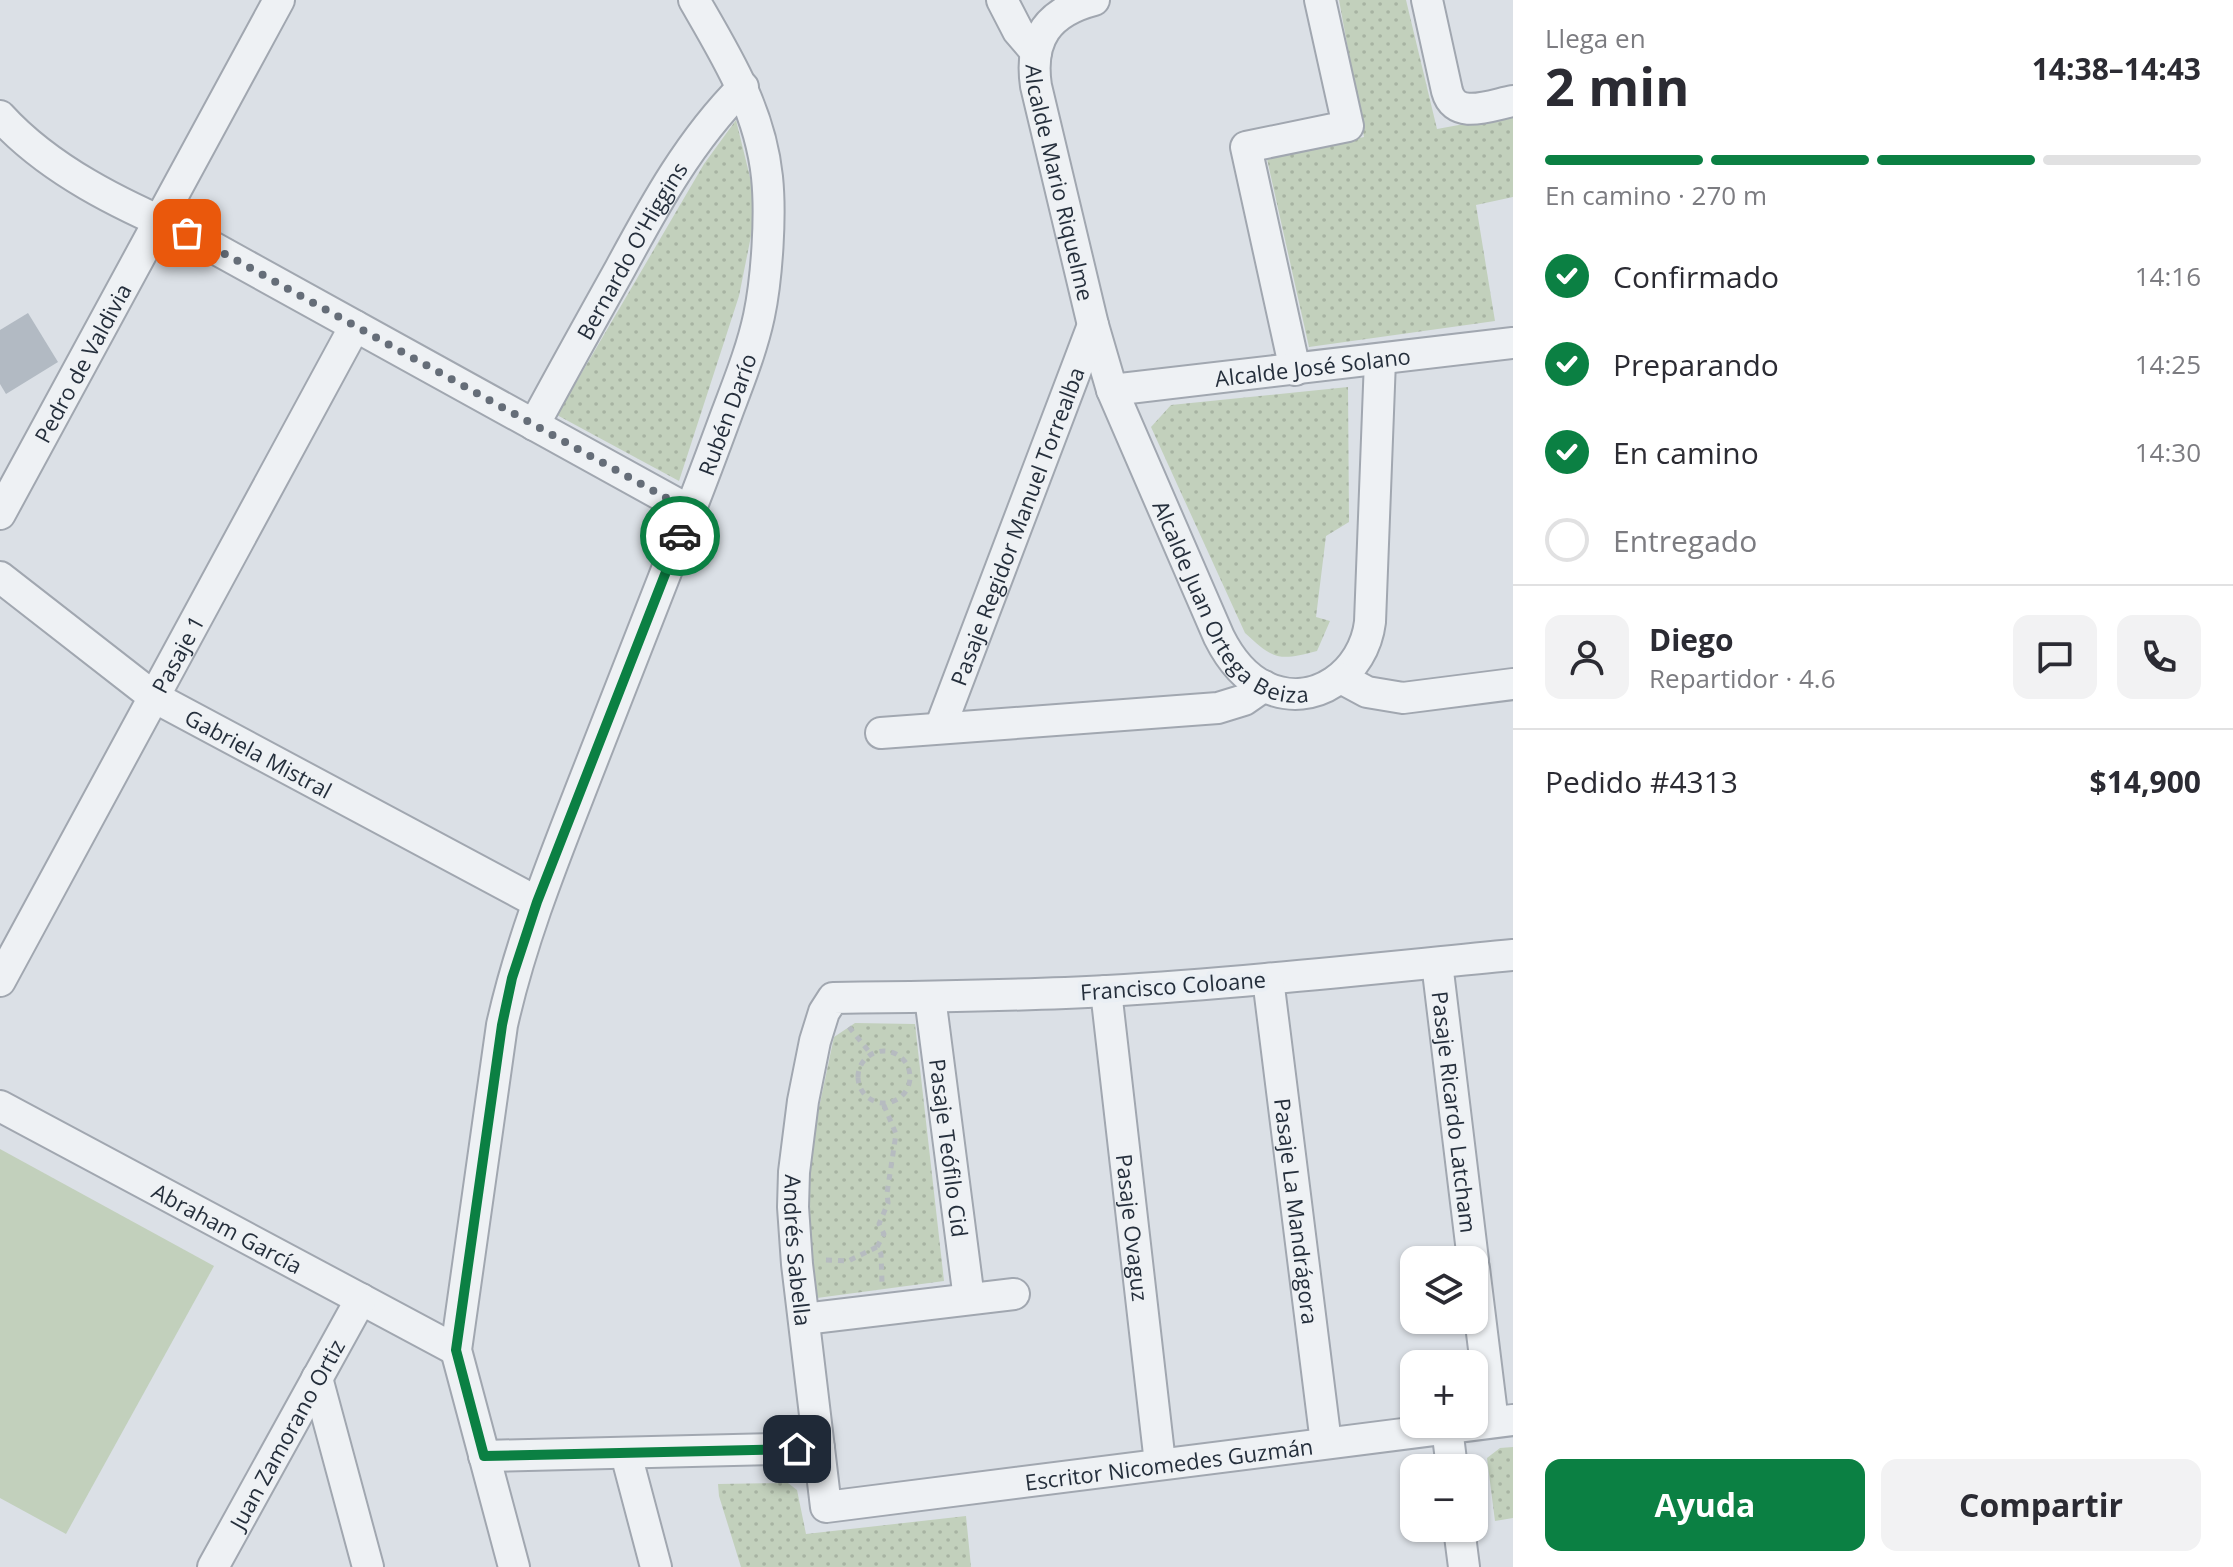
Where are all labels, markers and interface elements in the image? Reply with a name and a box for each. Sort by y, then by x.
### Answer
text: Llega en [1545,20,1646,56]
text: 14:38–14:43 [2032,48,2201,89]
text: 2 min [1545,50,1689,121]
street label: Alcalde Mario Riquelme [1019,64,1102,304]
street label: Bernardo O'Higgins [569,155,694,345]
text: En camino · 270 m [1545,177,1767,213]
pin [153,199,221,267]
icon: bag [165,211,209,255]
icon: check [1545,254,1589,298]
text: Confirmado [1613,256,1779,297]
text: 14:16 [2135,258,2201,294]
street label: Pedro de Valdivia [27,278,138,448]
street label: Alcalde José Solano [1213,340,1412,393]
icon: check [1545,342,1589,386]
text: Preparando [1613,344,1779,385]
text: 14:25 [2135,346,2201,382]
street label: Rubén Darío [690,349,763,480]
street label: Pasaje Regidor Manuel Torrealba [943,362,1091,690]
icon: check [1545,430,1589,474]
text: En camino [1613,432,1759,473]
text: 14:30 [2135,434,2201,470]
street label: Alcalde Juan Ortega Beiza [1146,495,1310,709]
courier [640,496,720,576]
icon: car [658,514,702,558]
text: Entregado [1613,520,1757,561]
street label: Pasaje 1 [144,610,211,698]
button: person [1545,615,1629,699]
button: chat [2013,615,2097,699]
button: phone [2117,615,2201,699]
text: Diego [1649,619,1734,660]
text: Repartidor · 4.6 [1649,660,1836,696]
street label: Gabriela Mistral [180,701,337,805]
text: Pedido #4313 [1545,761,1738,802]
text: $14,900 [2090,761,2201,802]
street label: Francisco Coloane [1079,964,1267,1006]
street label: Pasaje Ricardo Latcham [1426,989,1485,1235]
street label: Pasaje Teófilo Cid [923,1057,976,1239]
street label: Pasaje La Mandrágora [1268,1096,1326,1326]
street label: Pasaje Ovaguz [1110,1152,1156,1303]
street label: Andrés Sabella [778,1174,819,1328]
street label: Abraham García [147,1175,308,1280]
map controls [1400,1246,1488,1542]
button: layers [1400,1246,1488,1334]
street label: Juan Zamorano Ortiz [221,1334,351,1536]
button: + [1400,1350,1488,1438]
pin [763,1415,831,1483]
icon: home [775,1427,819,1471]
street label: Escritor Nicomedes Guzmán [1023,1430,1315,1497]
button: − [1400,1454,1488,1542]
button: Ayuda [1545,1459,1865,1551]
button: Compartir [1881,1459,2201,1551]

